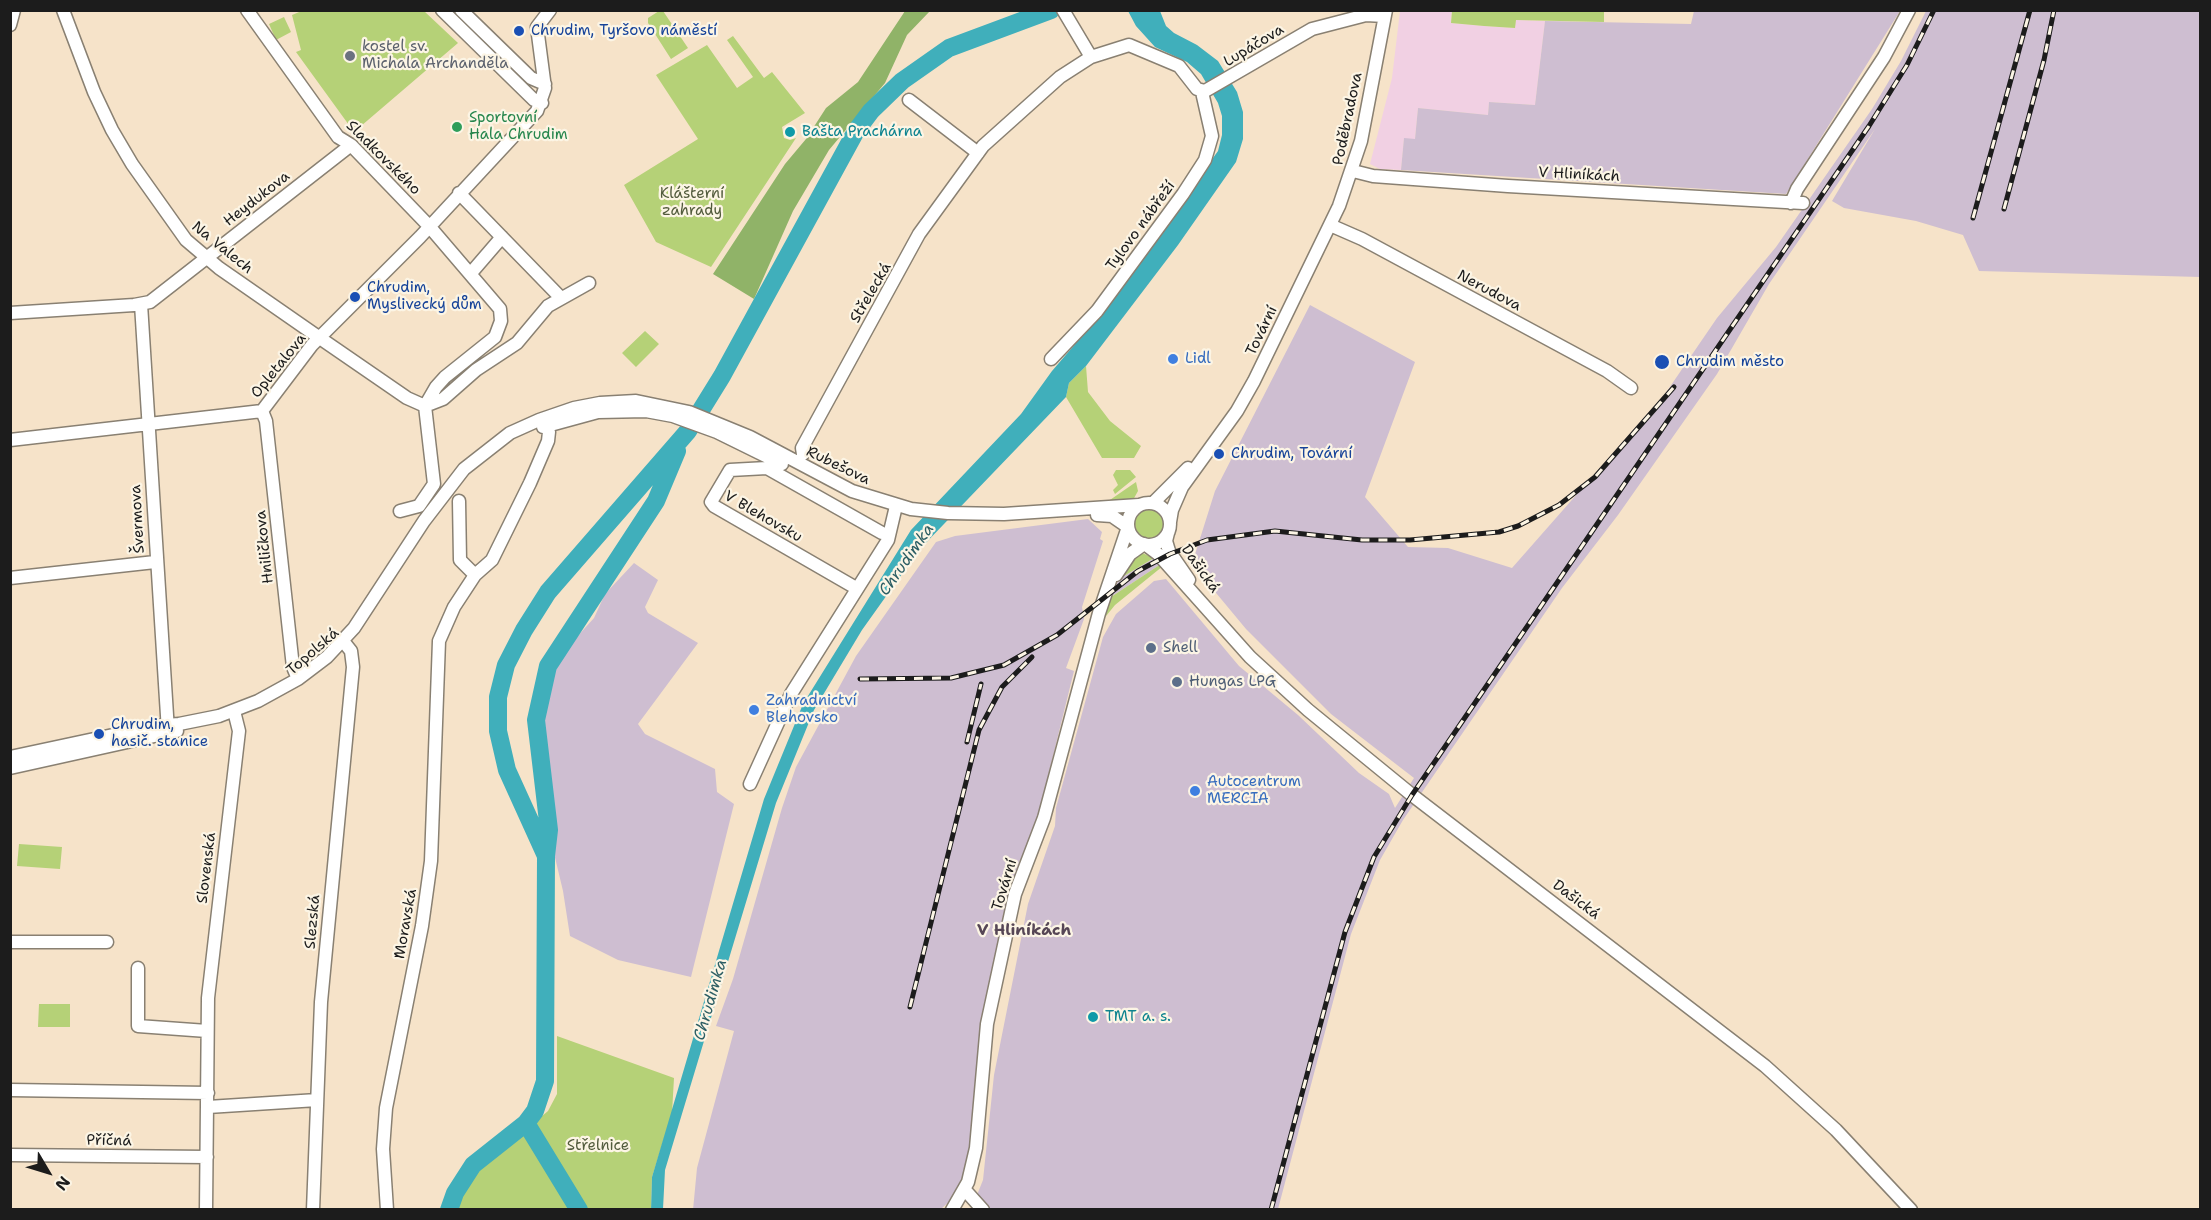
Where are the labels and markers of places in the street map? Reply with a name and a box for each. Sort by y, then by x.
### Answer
place label: Chrudim, Tyršovo náměstí [531,22,717,40]
marker: Chrudim, Tyršovo náměstí [512,24,526,38]
place label: kostel sv. Michala Archanděla [362,38,509,73]
marker: kostel sv. Michala Archanděla [343,49,357,63]
place label: Sportovní Hala Chrudim [469,109,568,144]
marker: Sportovní Hala Chrudim [450,120,464,134]
place label: Bašta Prachárna [802,123,922,141]
marker: Bašta Prachárna [783,125,797,139]
place label: Chrudim, Myslivecký dům [367,279,482,314]
marker: Chrudim, Myslivecký dům [348,290,362,304]
place label: Lidl [1185,350,1211,368]
marker: Lidl [1166,352,1180,366]
marker: Chrudim město [1653,353,1671,371]
place label: Chrudim město [1676,353,1784,371]
place label: Chrudim, Tovární [1231,445,1352,463]
marker: Chrudim, Tovární [1212,447,1226,461]
place label: Shell [1163,639,1198,657]
marker: Shell [1144,641,1158,655]
place label: Hungas LPG [1189,673,1276,691]
marker: Hungas LPG [1170,675,1184,689]
place label: Zahradnictví Blehovsko [766,692,857,727]
marker: Zahradnictví Blehovsko [747,703,761,717]
place label: Chrudim, hasič. stanice [111,716,208,751]
marker: Chrudim, hasič. stanice [92,727,106,741]
place label: Autocentrum MERCIA [1207,773,1301,808]
marker: Autocentrum MERCIA [1188,784,1202,798]
place label: TMT a. s. [1105,1008,1171,1026]
marker: TMT a. s. [1086,1010,1100,1024]

